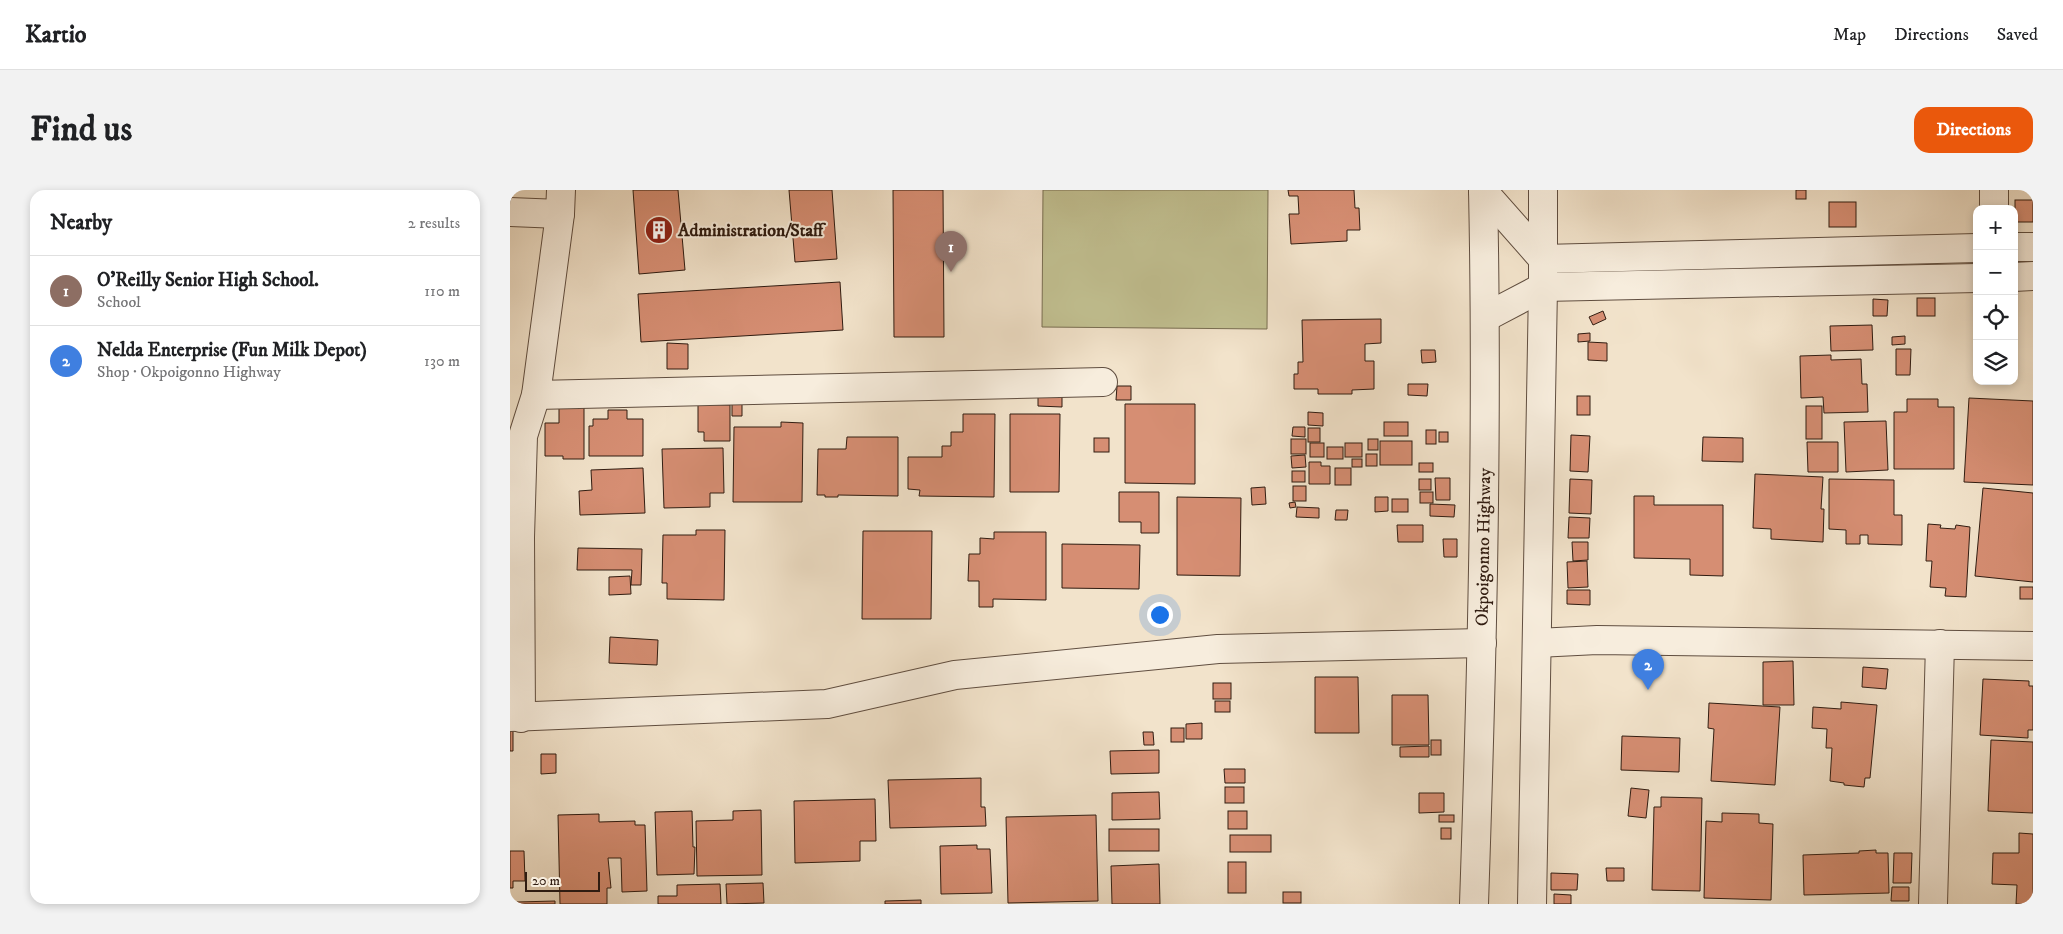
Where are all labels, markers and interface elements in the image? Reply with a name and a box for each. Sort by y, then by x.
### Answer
text: Kartio [25,20,87,50]
text: Map [1833,24,1866,46]
text: Directions [1894,24,1969,46]
text: Saved [1997,24,2038,46]
button: Directions [1914,107,2033,153]
text: Find us [30,108,132,152]
map controls [1973,205,2018,385]
button: + [1973,205,2018,250]
text: Nearby [50,210,112,236]
text: 2 results [408,213,460,233]
building icon: Administration/Staff [644,215,674,245]
place label: Administration/Staff [677,220,827,242]
pin: 1 [935,231,967,272]
button: − [1973,250,2018,295]
text: O'Reilly Senior High School. [97,269,319,292]
text: 1 [63,281,69,301]
text: 110 m [424,281,460,301]
text: School [97,292,141,312]
button: locate [1973,295,2018,340]
text: Nelda Enterprise (Fun Milk Depot) [97,339,367,362]
button: layers [1973,340,2018,385]
text: 2 [62,351,70,371]
text: 130 m [424,351,460,371]
text: Shop · Okpoigonno Highway [97,362,281,382]
street label: Okpoigonno Highway [1472,467,1496,626]
your location [1147,602,1173,628]
pin: 2 [1632,649,1664,690]
scale bar [525,869,600,892]
text: 20 m [532,872,560,890]

